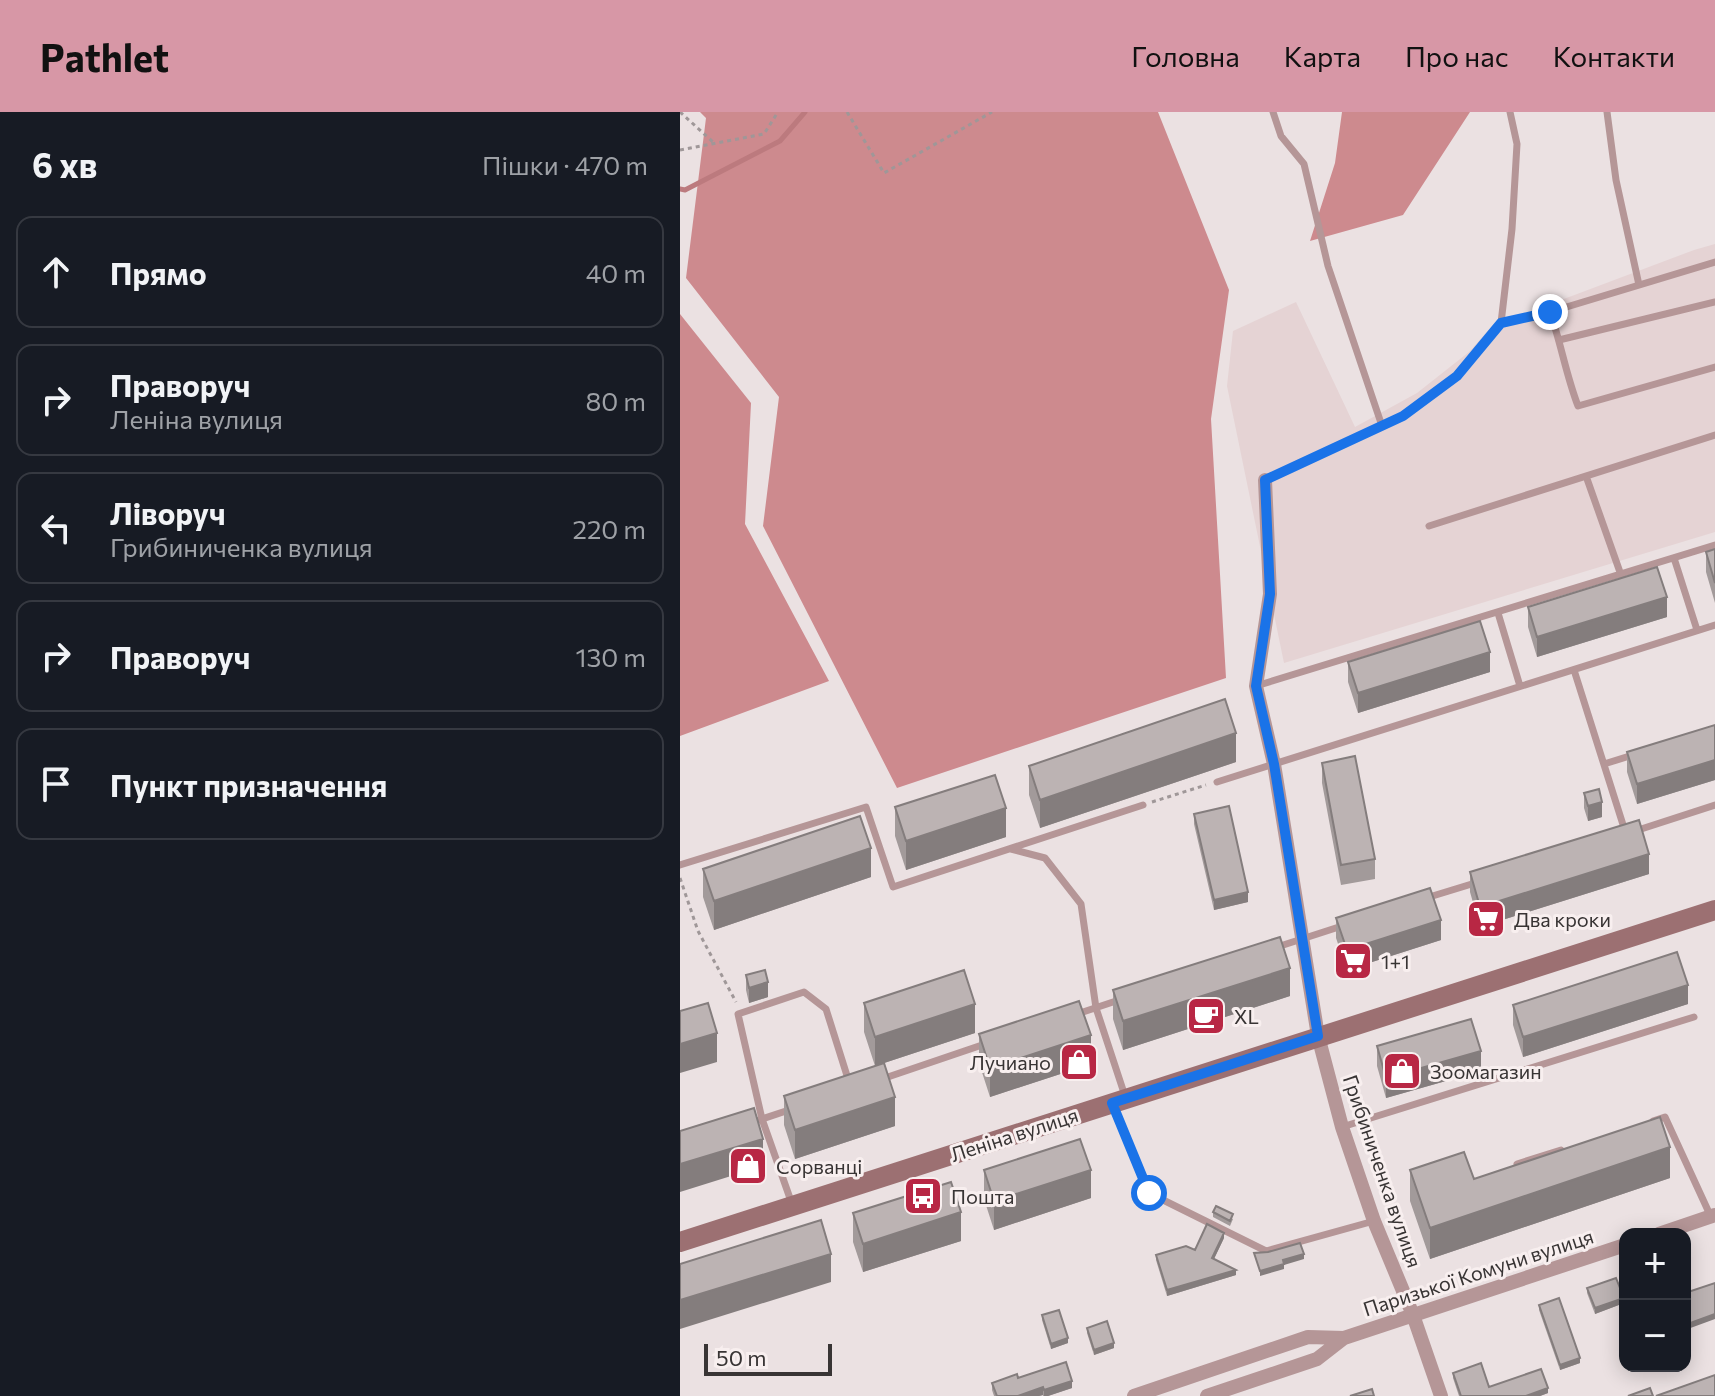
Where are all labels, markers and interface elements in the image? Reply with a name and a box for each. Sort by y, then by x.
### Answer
text: Pathlet [40,33,169,80]
text: Головна [1131,39,1240,73]
text: Карта [1284,39,1361,73]
text: Про нас [1405,39,1509,73]
text: Контакти [1553,39,1675,73]
text: 6 хв [32,143,97,185]
text: Пішки · 470 m [482,149,648,180]
icon: ahead [34,250,78,294]
text: Прямо [110,254,207,291]
text: 40 m [586,257,646,288]
route end [1532,294,1568,330]
text: Праворуч [110,366,250,403]
icon: right [34,378,78,422]
text: 80 m [586,385,646,416]
text: Леніна вулиця [110,403,283,434]
text: Ліворуч [110,494,226,531]
icon: left [34,506,78,550]
text: 220 m [573,513,646,544]
text: Грибиниченка вулиця [110,531,373,562]
icon: right [34,634,78,678]
text: Праворуч [110,638,250,675]
text: 130 m [575,641,646,672]
icon: arrive [34,762,78,806]
text: Пункт призначення [110,766,387,803]
supermarket icon: Два кроки [1465,898,1507,940]
place label: Два кроки [1514,907,1611,931]
supermarket icon: 1+1 [1332,940,1374,982]
place label: 1+1 [1381,949,1410,973]
cafe icon: XL [1185,995,1227,1037]
place label: XL [1234,1004,1259,1028]
shop icon: Лучиано [1058,1041,1100,1083]
place label: Лучиано [970,1050,1051,1074]
shop icon: Зоомагазин [1381,1050,1423,1092]
place label: Зоомагазин [1430,1059,1542,1083]
street label: Грибиниченка вулиця [1339,1072,1427,1270]
street label: Леніна вулиця [947,1102,1081,1166]
shop icon: Сорванці [727,1145,769,1187]
place label: Сорванці [776,1154,862,1178]
bus stop icon: Пошта [902,1175,944,1217]
route start [1131,1175,1167,1211]
place label: Пошта [951,1184,1014,1208]
street label: Паризької Комуни вулиця [1360,1223,1596,1321]
map controls [1619,1228,1691,1372]
button: + [1619,1228,1691,1300]
button: − [1619,1300,1691,1372]
scale bar [704,1340,832,1376]
text: 50 m [716,1344,766,1371]

